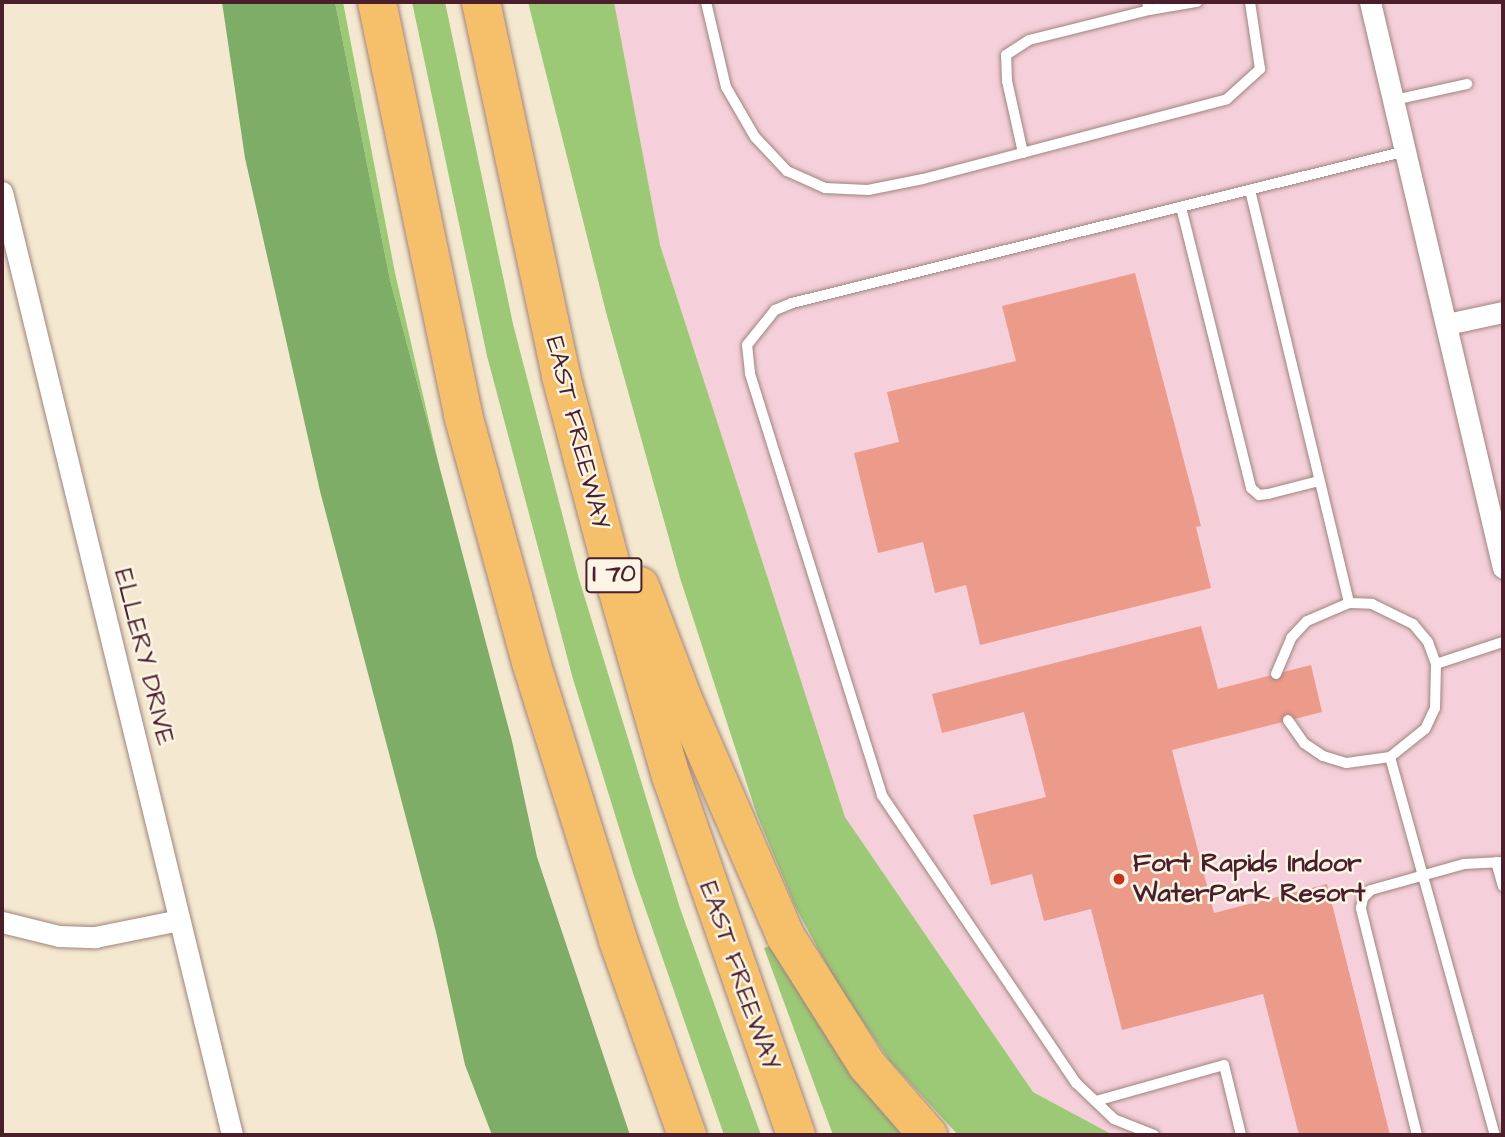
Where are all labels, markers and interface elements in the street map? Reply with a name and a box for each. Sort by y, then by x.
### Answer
street label: EAST FREEWAY [538,333,616,533]
road number: I 70 [584,554,644,596]
street label: ELLERY DRIVE [107,566,181,748]
place label: Fort Rapids Indoor WaterPark Resort [1133,848,1365,910]
marker: Fort Rapids Indoor WaterPark Resort [1111,871,1127,887]
street label: EAST FREEWAY [692,877,786,1075]

